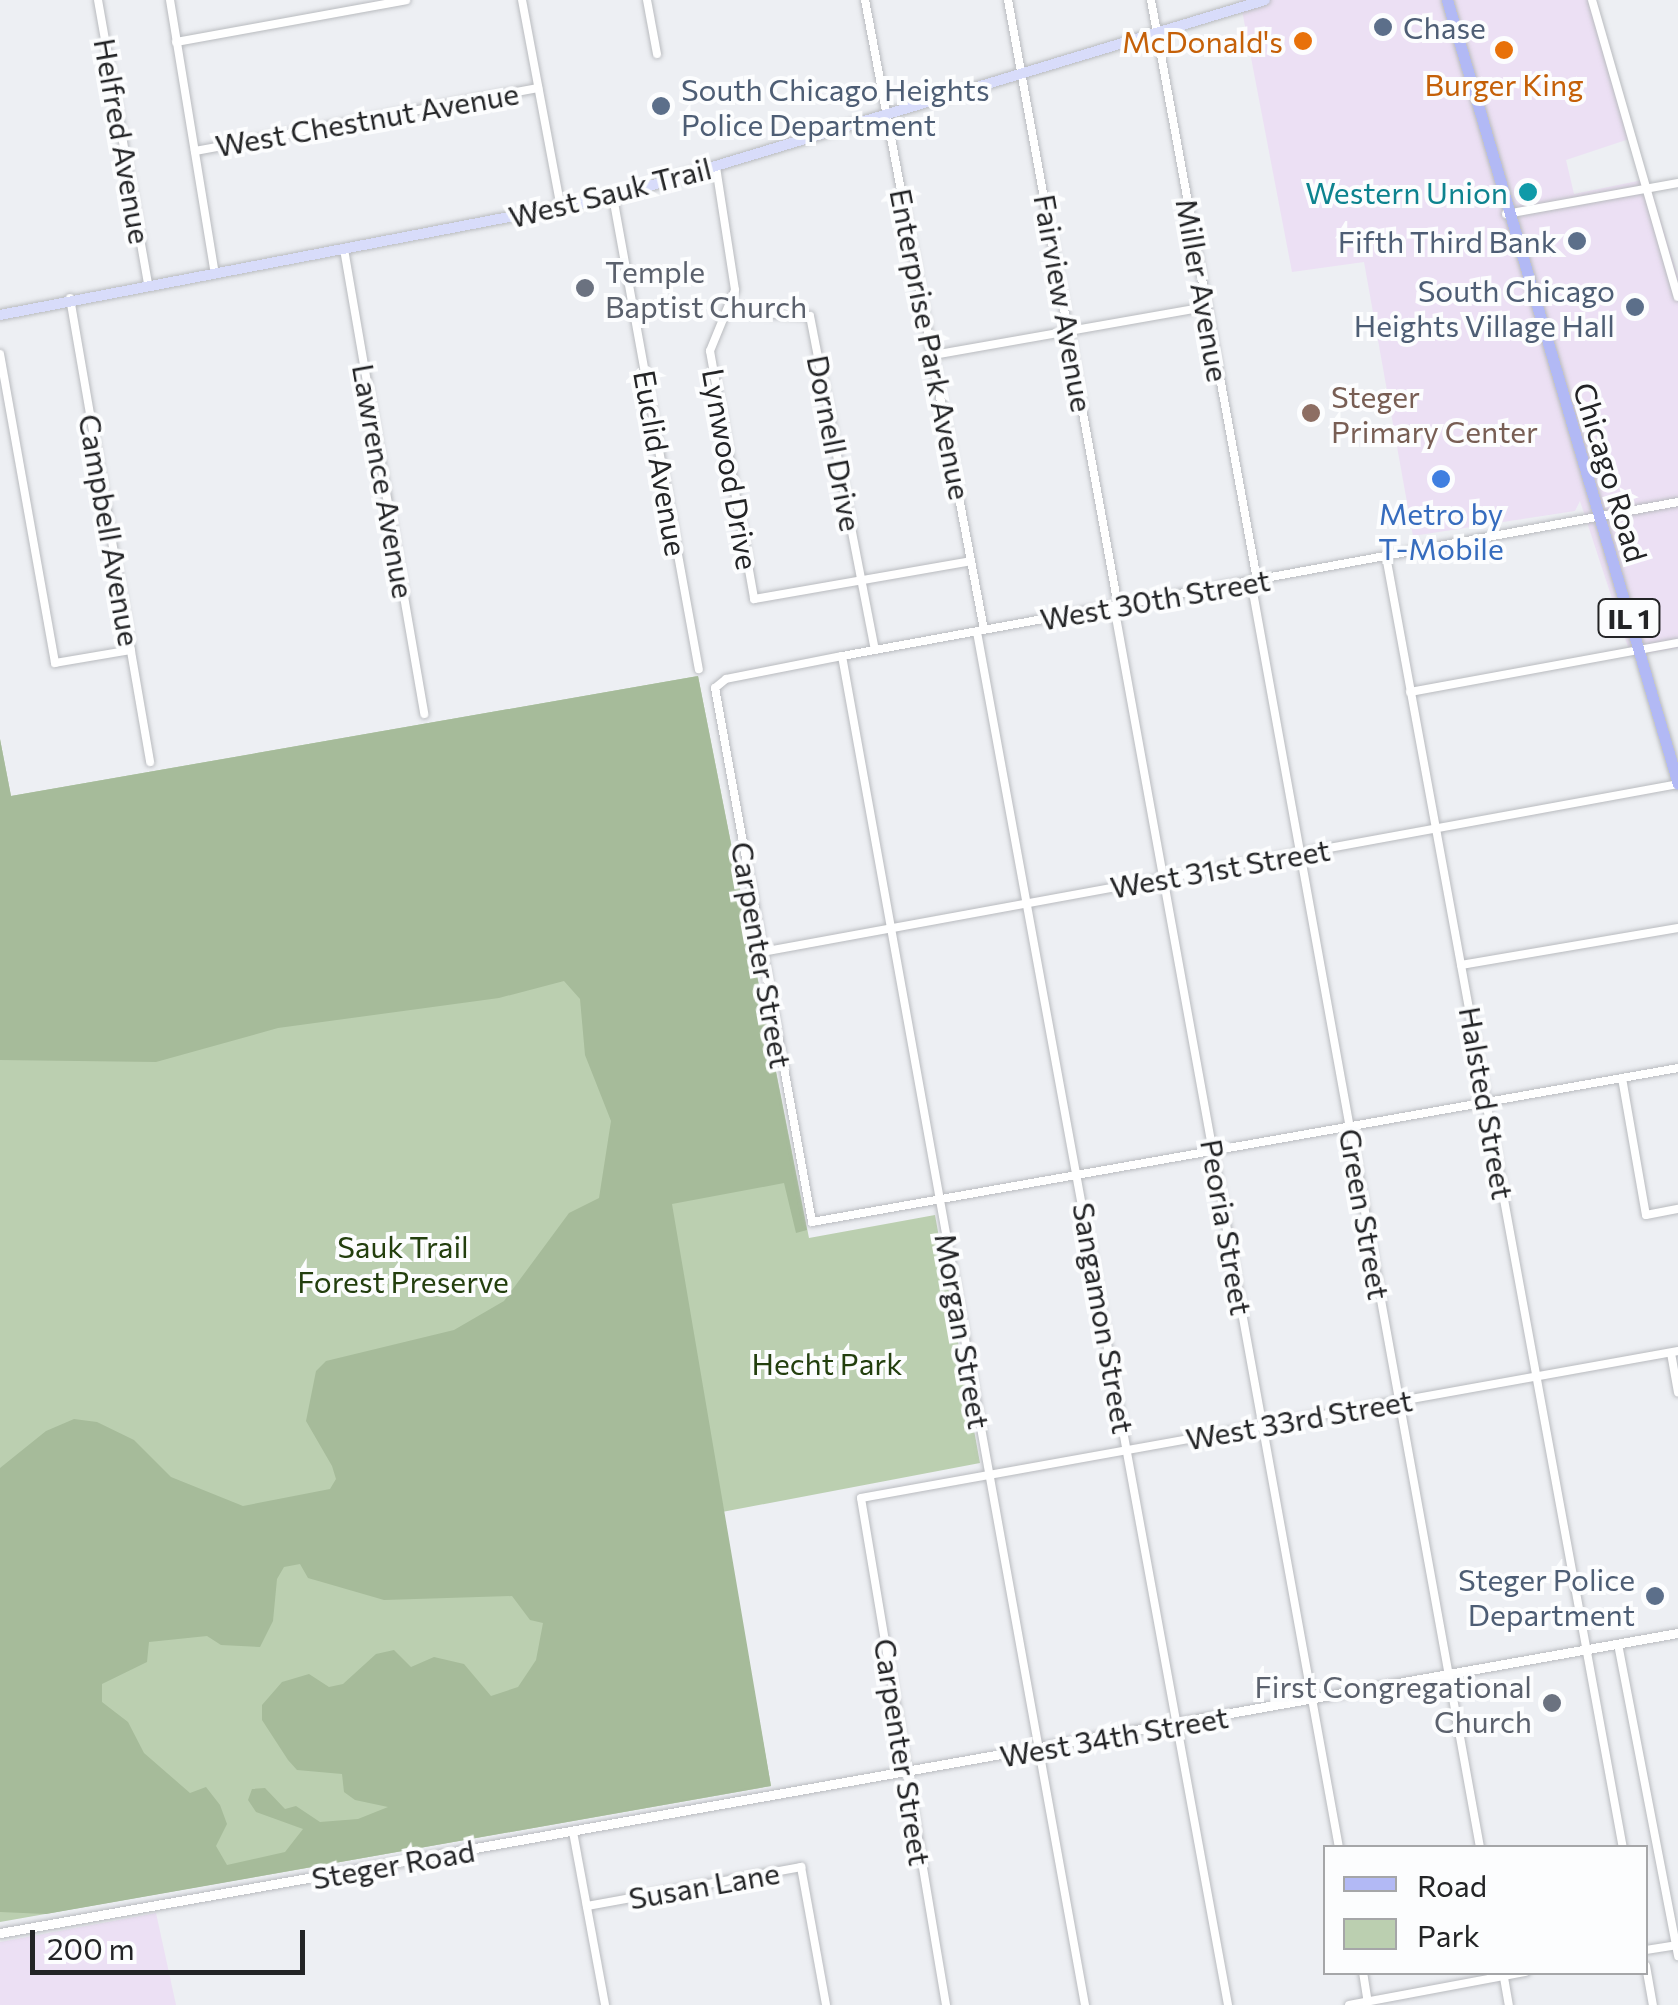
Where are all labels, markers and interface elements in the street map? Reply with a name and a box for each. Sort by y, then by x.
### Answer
place label: Chase [1403,9,1486,45]
marker: Chase [1372,16,1394,38]
place label: McDonald's [1122,23,1283,59]
marker: McDonald's [1292,30,1314,52]
street label: Helfred Avenue [87,35,159,247]
marker: Burger King [1493,39,1515,61]
place label: Burger King [1425,66,1583,102]
place label: South Chicago Heights Police Department [681,71,990,142]
street label: West Chestnut Avenue [213,75,521,163]
marker: South Chicago Heights Police Department [650,95,672,117]
street label: West Sauk Trail [505,149,715,235]
place label: Western Union [1305,174,1508,210]
marker: Western Union [1517,181,1539,203]
street label: Enterprise Park Avenue [883,185,979,503]
street label: Fairview Avenue [1027,191,1101,415]
street label: Miller Avenue [1169,196,1237,384]
place label: Fifth Third Bank [1338,223,1557,259]
marker: Fifth Third Bank [1566,230,1588,252]
place label: Temple Baptist Church [605,253,807,324]
place label: South Chicago Heights Village Hall [1354,272,1615,342]
marker: Temple Baptist Church [574,277,596,299]
marker: South Chicago Heights Village Hall [1624,296,1646,318]
street label: Dornell Drive [800,352,870,534]
street label: Lawrence Avenue [346,361,422,601]
street label: Lynwood Drive [696,366,766,572]
street label: Euclid Avenue [627,367,695,559]
place label: Steger Primary Center [1331,378,1538,448]
street label: Chicago Road [1567,378,1655,566]
marker: Steger Primary Center [1300,402,1322,424]
street label: Campbell Avenue [72,411,148,649]
marker: Metro by T-Mobile [1430,468,1452,490]
place label: Metro by T-Mobile [1378,495,1504,566]
street label: West 30th Street [1037,561,1273,637]
road number: IL 1 [1596,595,1662,641]
street label: West 31st Street [1107,831,1333,905]
street label: Carpenter Street [724,839,800,1071]
street label: Halsted Street [1452,1004,1522,1202]
street label: Green Street [1332,1126,1398,1302]
street label: Peoria Street [1194,1136,1260,1318]
street label: Sangamon Street [1066,1200,1142,1436]
park label: Sauk Trail Forest Preserve [297,1228,509,1298]
street label: Morgan Street [928,1230,998,1432]
park label: Hecht Park [751,1345,903,1381]
street label: West 33rd Street [1183,1381,1415,1457]
place label: Steger Police Department [1458,1561,1635,1632]
marker: Steger Police Department [1644,1585,1666,1607]
street label: Carpenter Street [867,1636,939,1868]
place label: First Congregational Church [1255,1668,1532,1738]
marker: First Congregational Church [1541,1692,1563,1714]
street label: West 34th Street [997,1698,1231,1774]
street label: Steger Road [309,1832,477,1896]
legend [1323,1845,1648,1975]
street label: Susan Lane [626,1854,782,1916]
text: Road [1417,1866,1487,1903]
scale bar [35,1910,310,1972]
text: Park [1417,1916,1480,1953]
text: 200 m [47,1929,135,1966]

